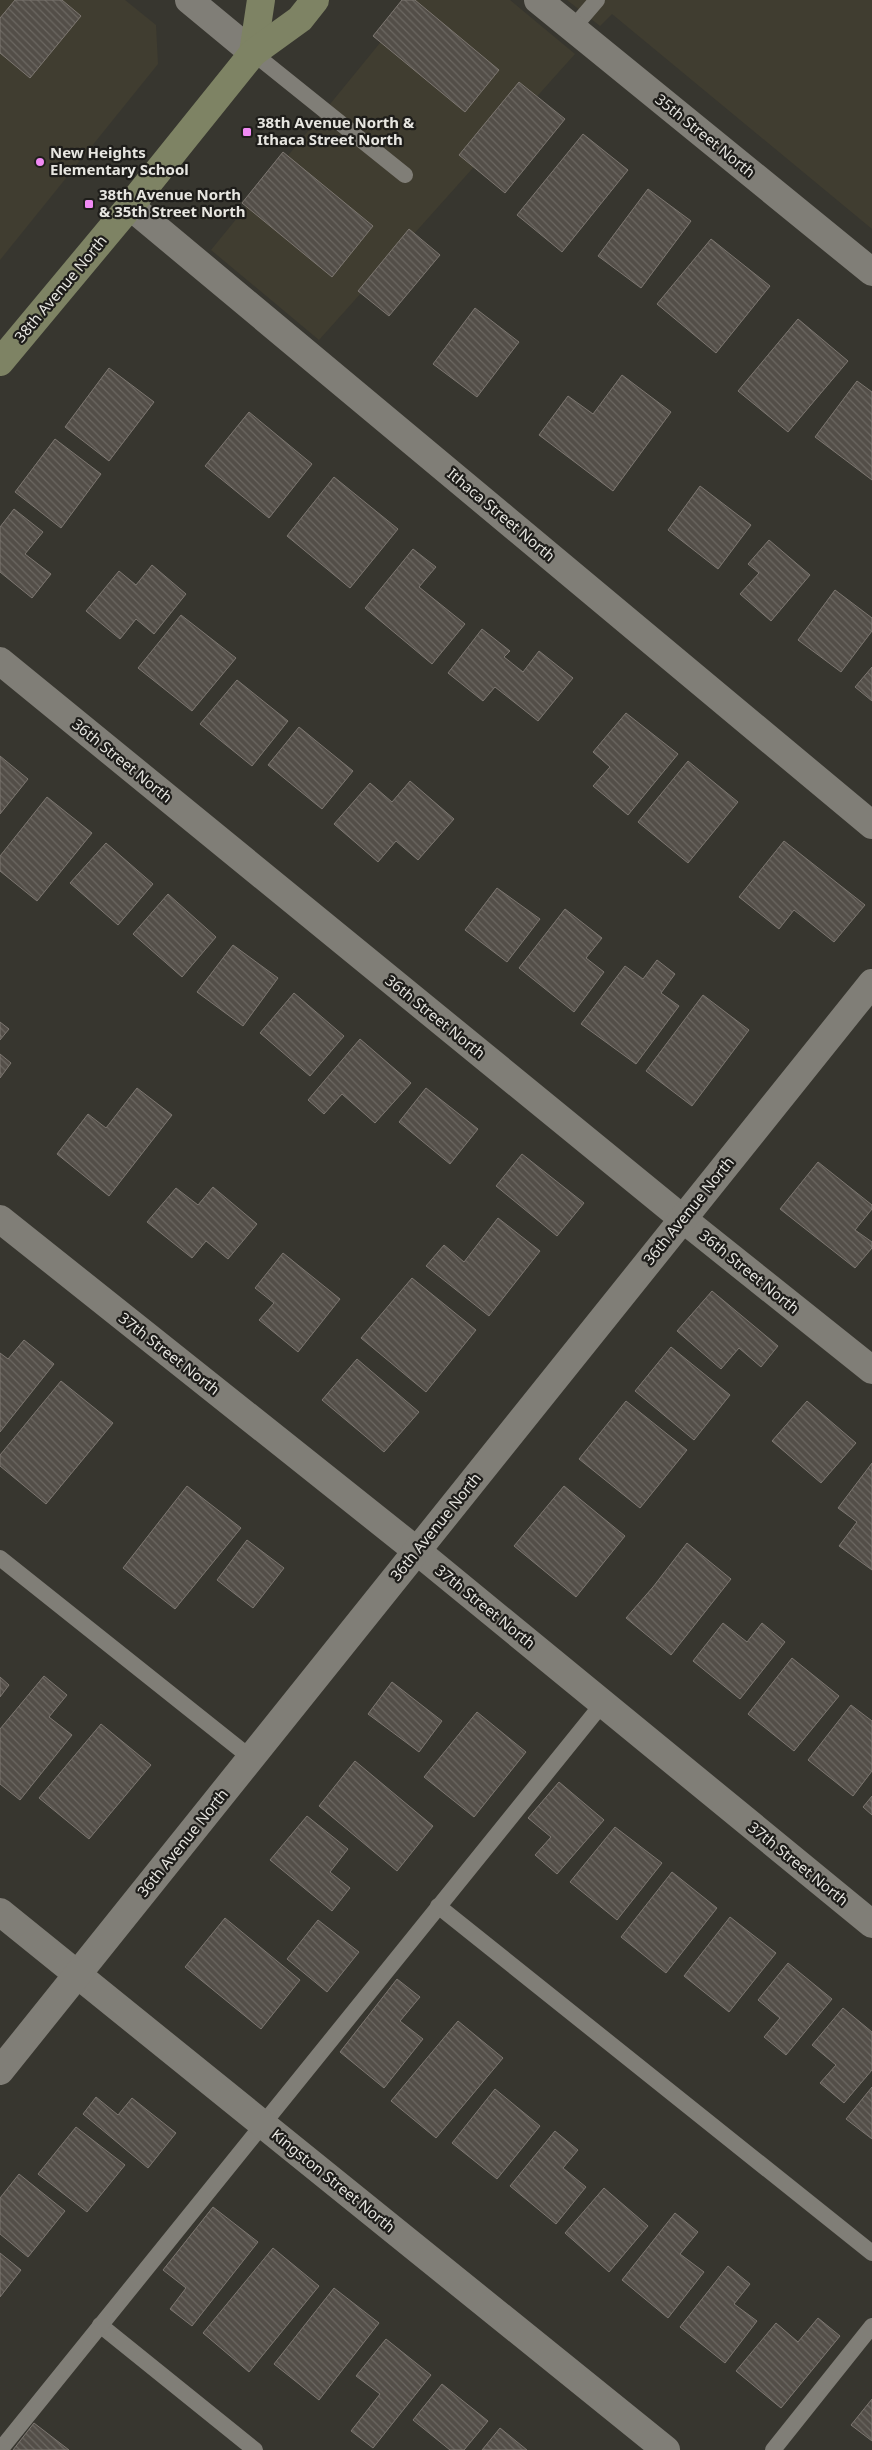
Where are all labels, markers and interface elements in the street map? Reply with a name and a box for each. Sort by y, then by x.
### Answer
street label: 35th Street North [652,89,760,182]
place label: 38th Avenue North & Ithaca Street North [257,112,415,149]
marker: 38th Avenue North & Ithaca Street North [241,126,253,138]
place label: New Heights Elementary School [50,142,189,179]
marker: New Heights Elementary School [34,156,46,168]
place label: 38th Avenue North & 35th Street North [99,184,246,221]
marker: 38th Avenue North & 35th Street North [83,198,95,210]
street label: 38th Avenue North [10,231,111,346]
street label: Ithaca Street North [444,463,560,565]
street label: 36th Street North [69,714,177,807]
street label: 36th Street North [382,970,490,1063]
street label: 36th Avenue North [638,1152,738,1269]
street label: 36th Street North [696,1225,804,1318]
street label: 37th Street North [115,1308,224,1399]
street label: 36th Avenue North [385,1468,485,1585]
street label: 37th Street North [432,1560,540,1653]
street label: 36th Avenue North [132,1784,232,1901]
street label: 37th Street North [745,1817,853,1910]
street label: Kingston Street North [268,2124,400,2236]

